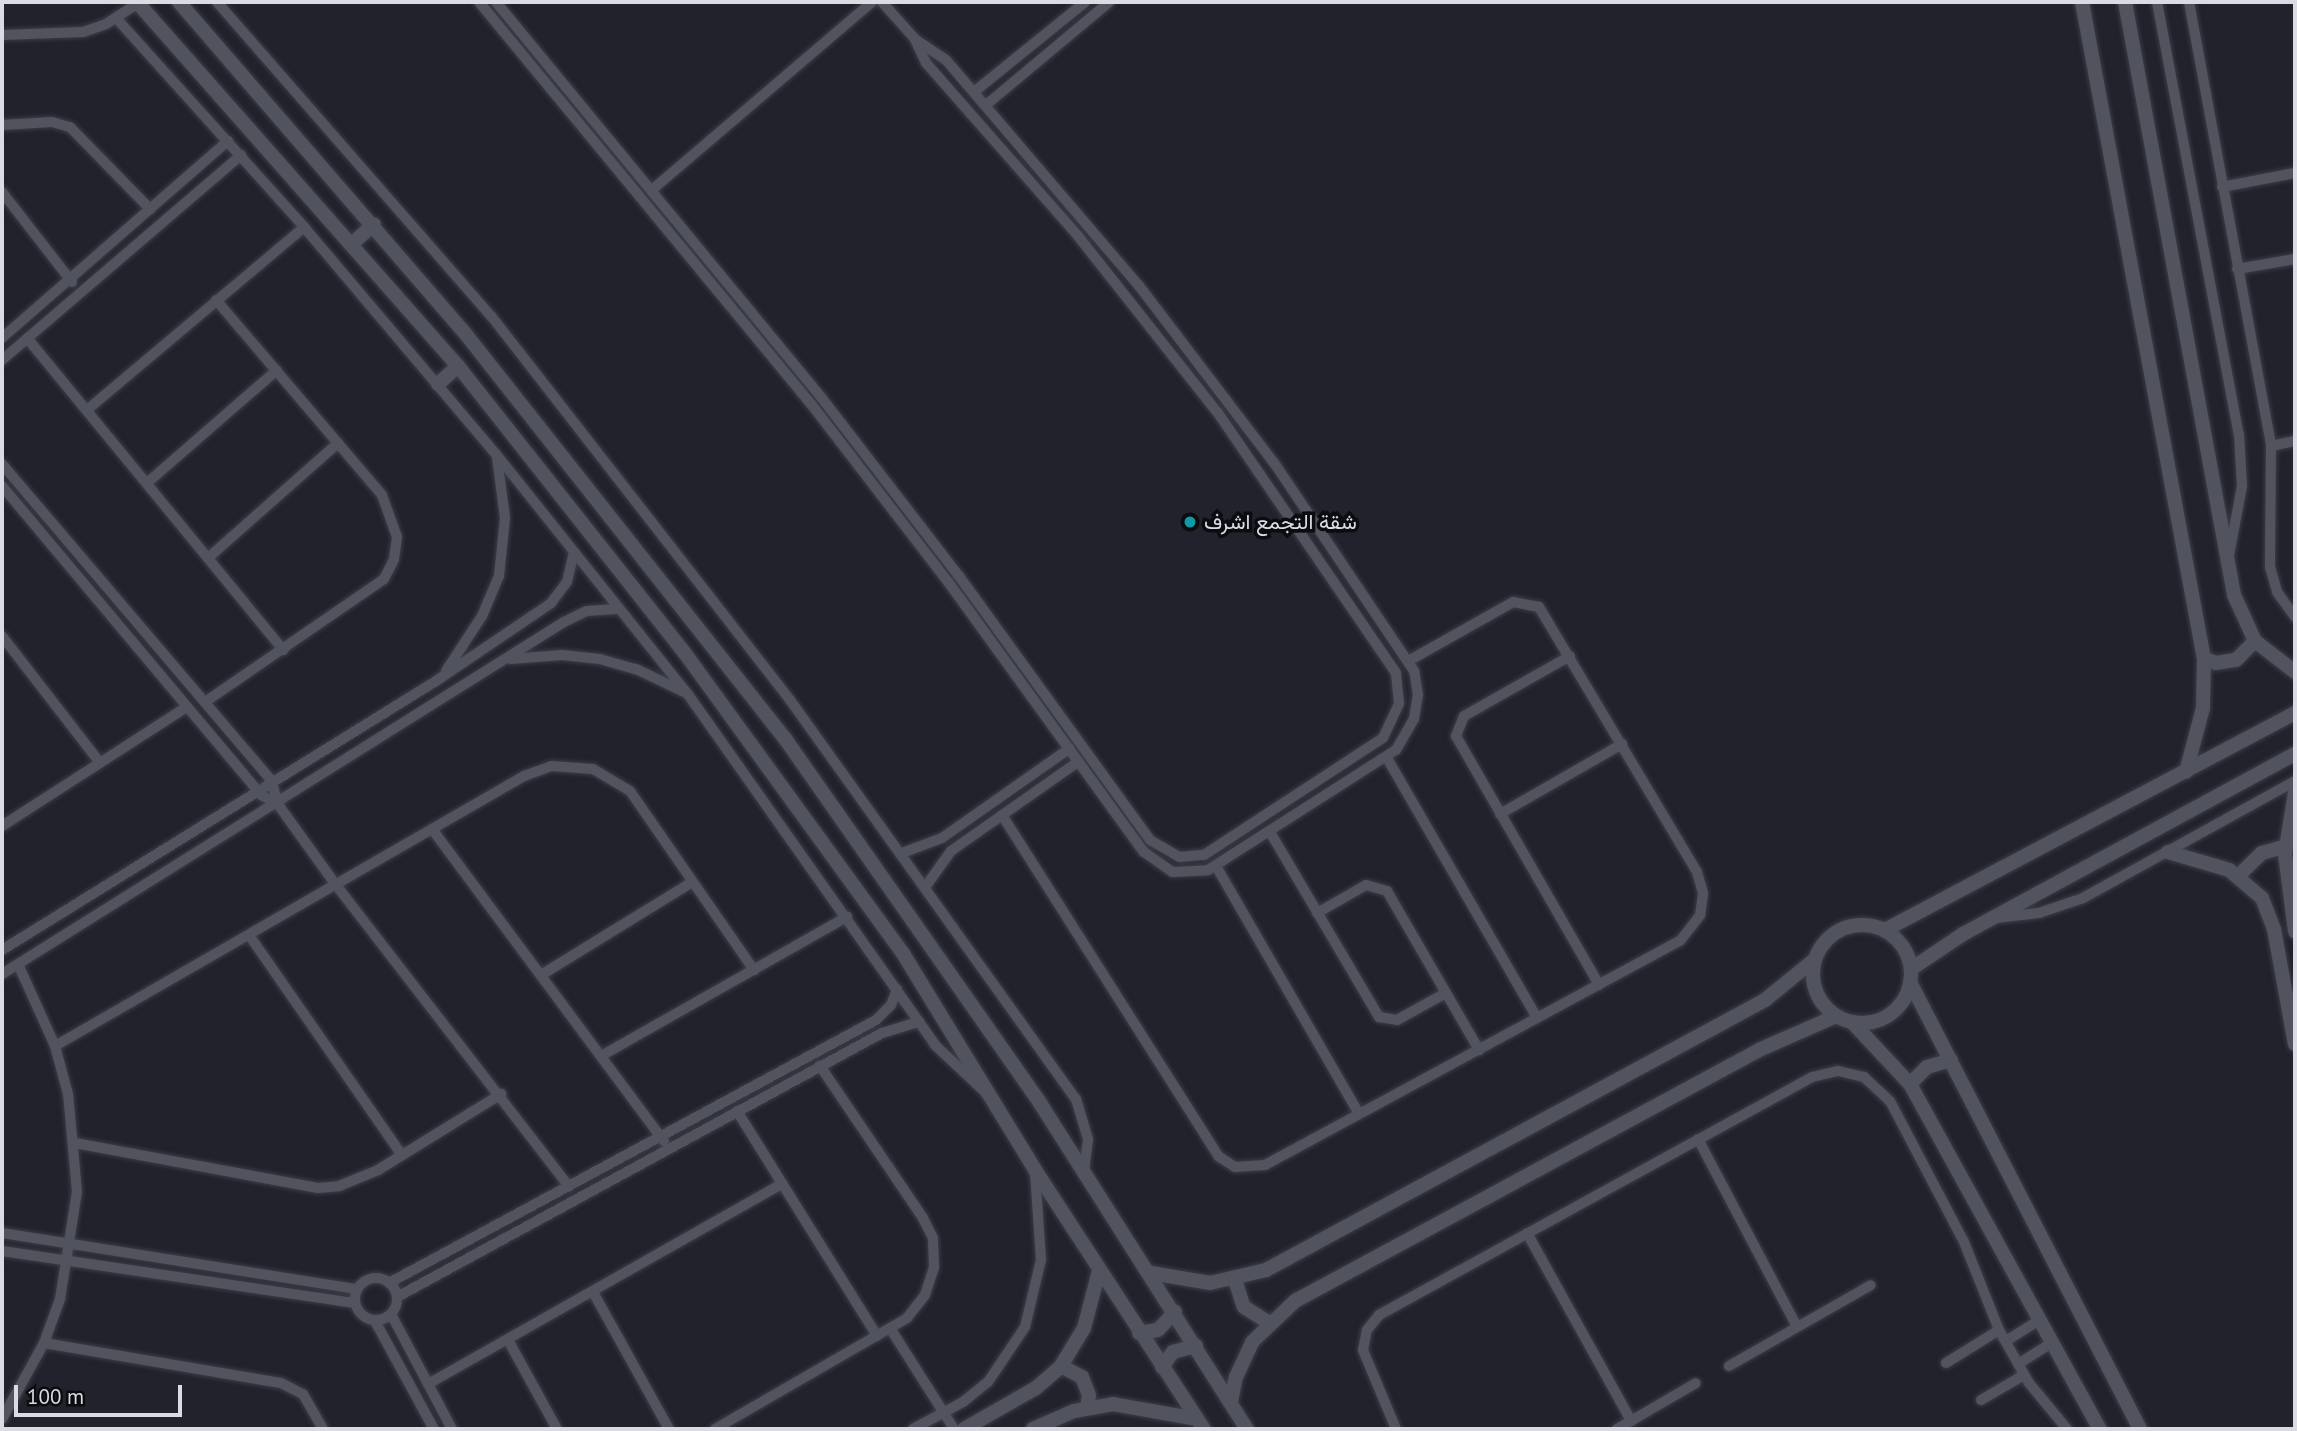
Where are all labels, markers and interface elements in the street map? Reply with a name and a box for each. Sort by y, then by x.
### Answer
place label: شقة التجمع اشرف [1204,509,1357,535]
marker: شقة التجمع اشرف [1182,514,1198,530]
scale bar [18,1372,186,1416]
text: 100 m [27,1383,84,1410]

